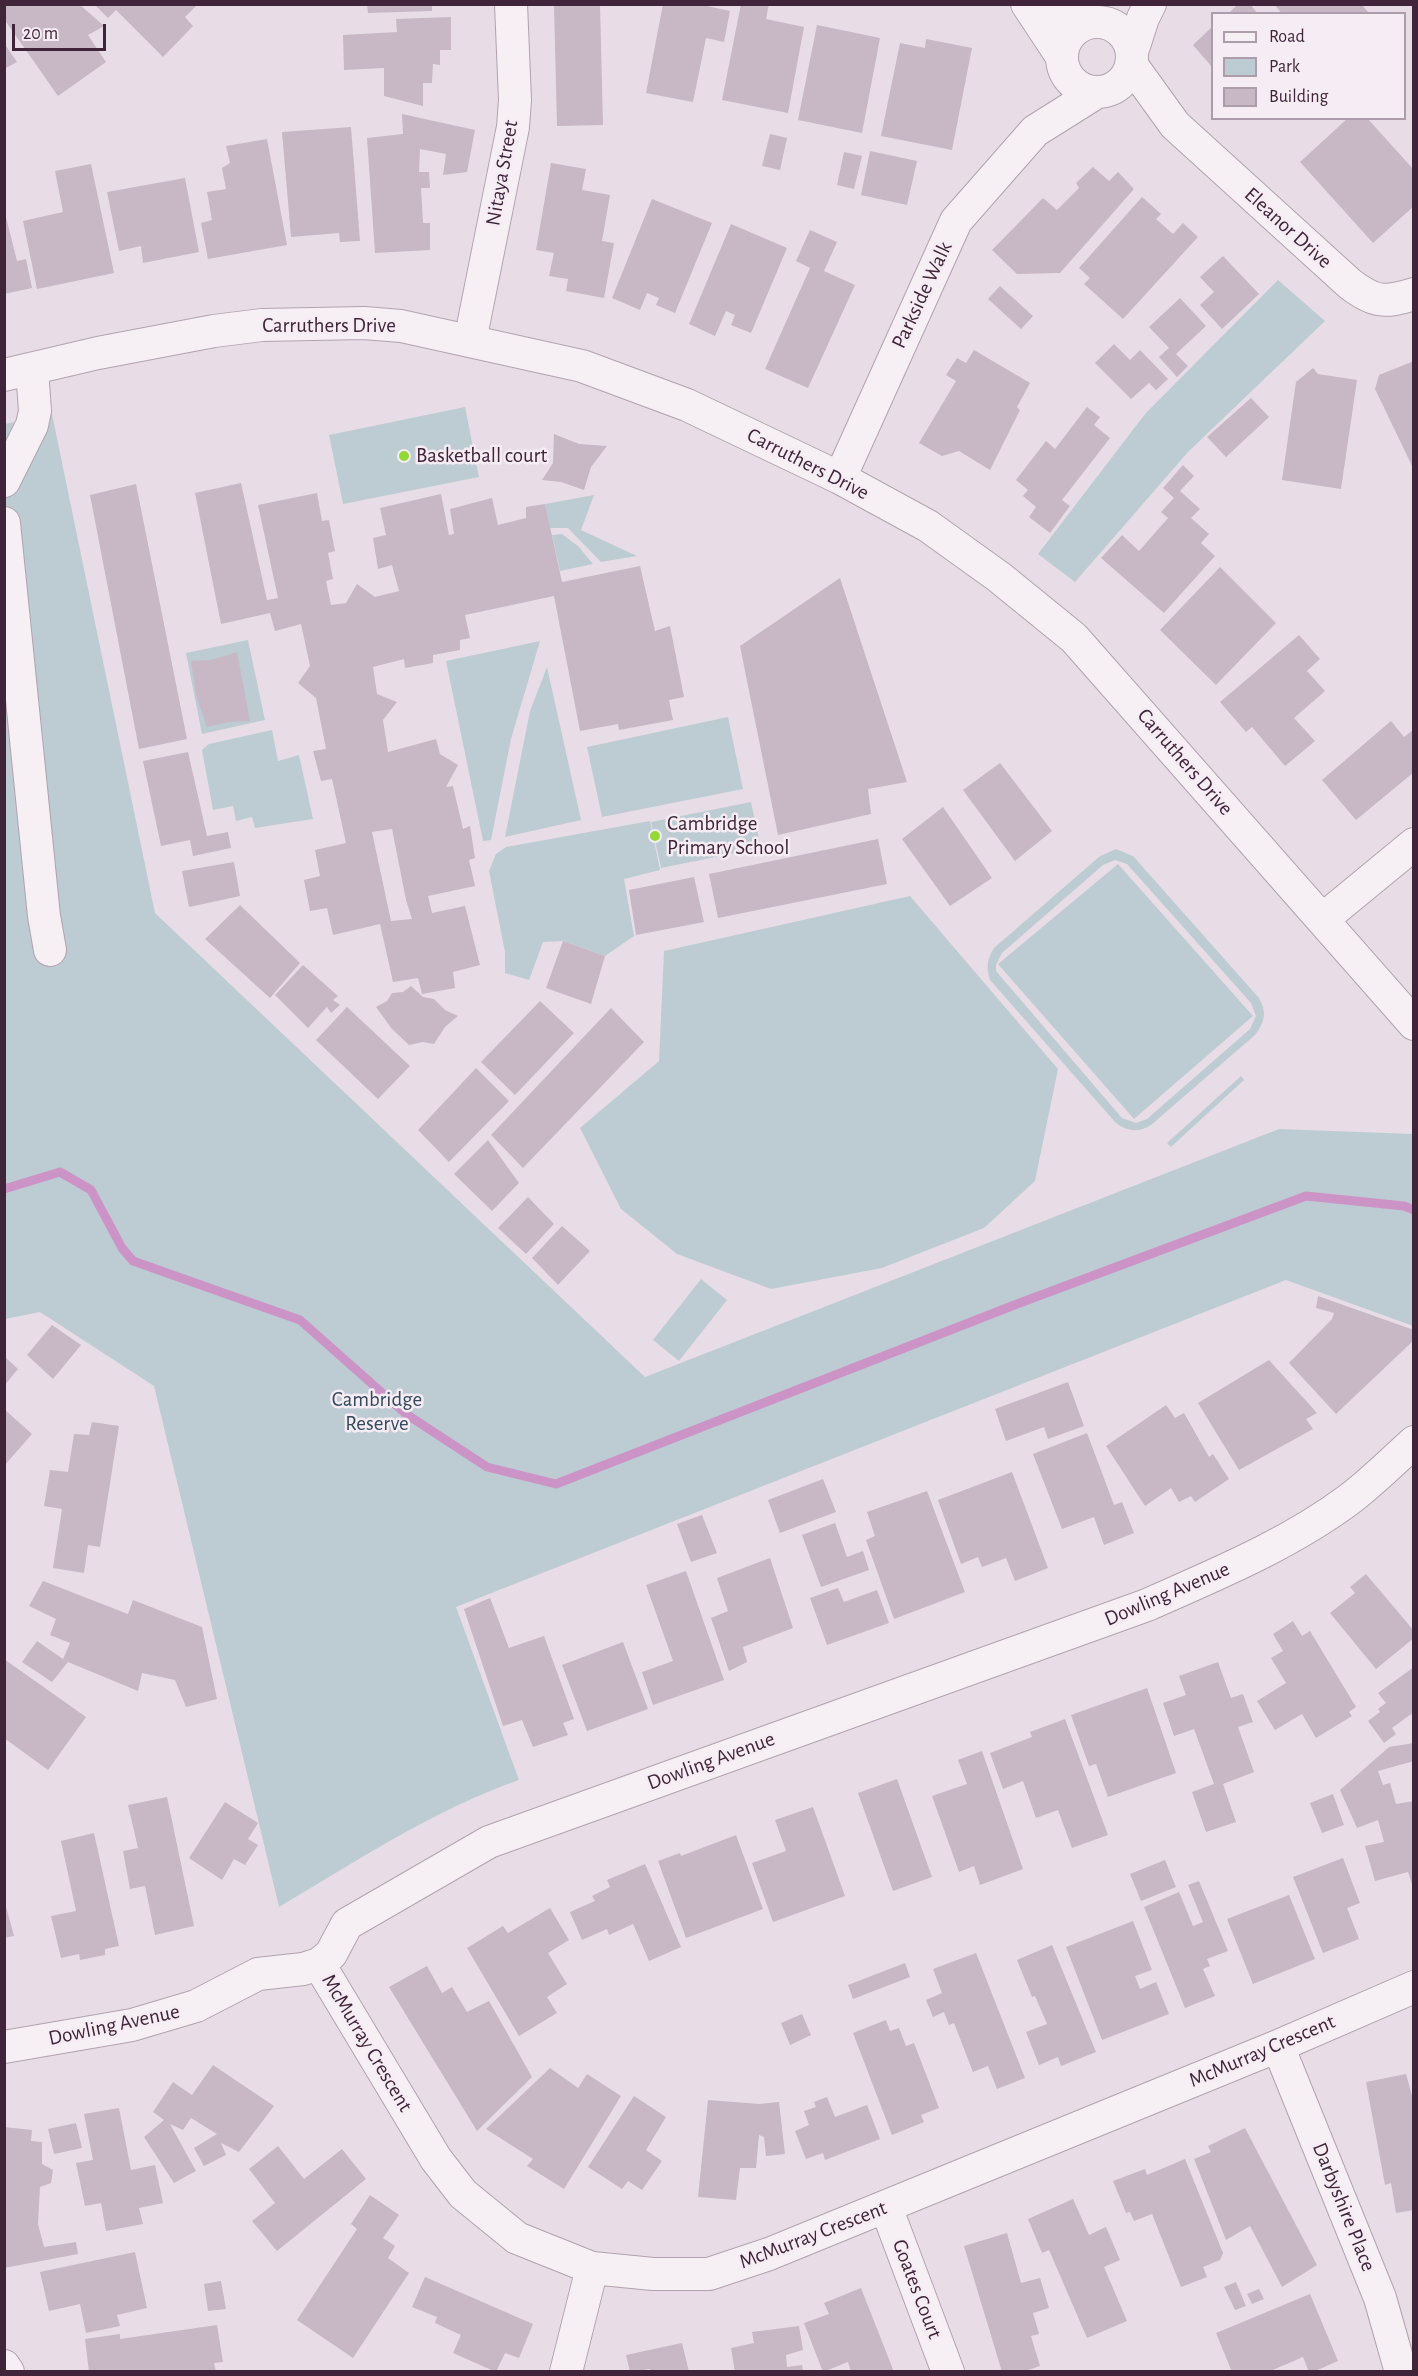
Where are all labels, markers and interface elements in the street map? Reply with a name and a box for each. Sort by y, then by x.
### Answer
scale bar [15,12,110,50]
legend [1211,12,1406,120]
text: 20 m [23,25,58,43]
text: Road [1269,28,1305,46]
text: Park [1269,58,1300,76]
text: Building [1269,88,1328,106]
street label: Nitaya Street [480,118,524,228]
street label: Eleanor Drive [1239,182,1337,274]
street label: Parkside Walk [886,237,958,353]
street label: Carruthers Drive [262,313,396,339]
street label: Carruthers Drive [743,422,873,506]
place label: Basketball court [416,443,547,469]
marker: Basketball court [397,449,411,463]
street label: Carruthers Drive [1132,703,1238,821]
place label: Cambridge Primary School [667,811,790,861]
marker: Cambridge Primary School [648,829,662,843]
park label: Cambridge Reserve [332,1387,422,1437]
street label: Dowling Avenue [1101,1556,1233,1632]
street label: Dowling Avenue [644,1726,778,1796]
street label: McMurray Crescent [316,1970,418,2116]
street label: Dowling Avenue [46,1999,182,2051]
street label: McMurray Crescent [1185,2009,1339,2093]
street label: Darbyshire Place [1307,2139,1381,2275]
street label: McMurray Crescent [736,2195,890,2275]
street label: Goates Court [887,2236,947,2342]

